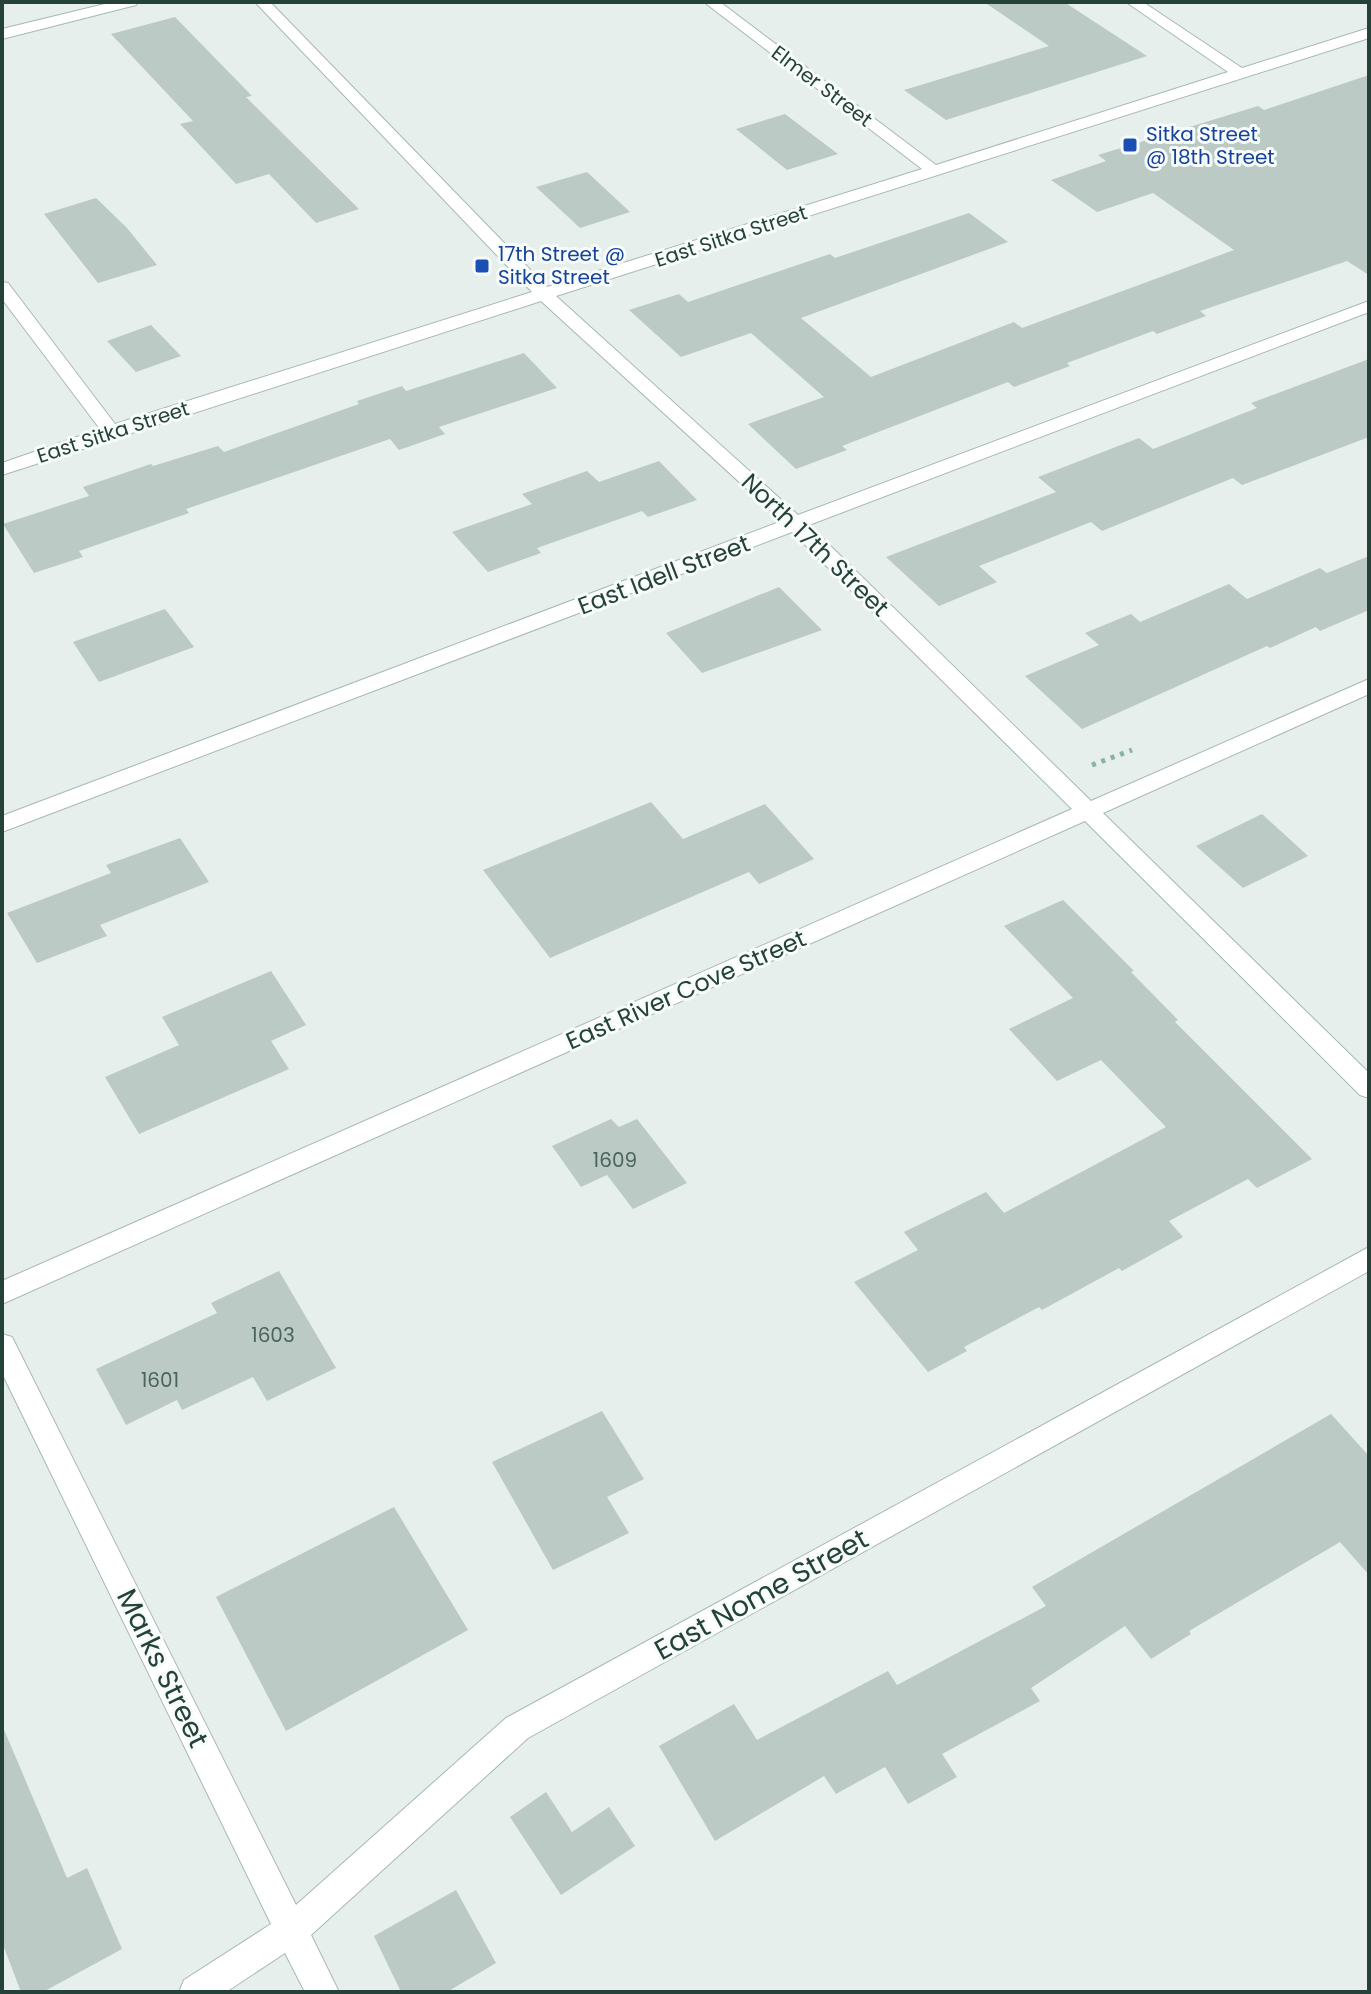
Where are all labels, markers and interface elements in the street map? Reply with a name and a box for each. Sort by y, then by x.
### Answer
street label: Elmer Street [766,39,878,133]
place label: Sitka Street @ 18th Street [1146,120,1275,171]
marker: Sitka Street @ 18th Street [1121,136,1139,154]
street label: East Sitka Street [651,198,811,274]
place label: 17th Street @ Sitka Street [498,240,625,291]
marker: 17th Street @ Sitka Street [473,257,491,275]
street label: East Sitka Street [33,394,193,470]
street label: North 17th Street [734,466,896,624]
street label: East Idell Street [573,527,755,622]
street label: East River Cove Street [561,922,811,1057]
house number: 1609 [593,1146,637,1174]
house number: 1603 [251,1321,295,1349]
house number: 1601 [141,1366,179,1394]
street label: East Nome Street [647,1519,875,1669]
street label: Marks Street [107,1582,218,1754]

